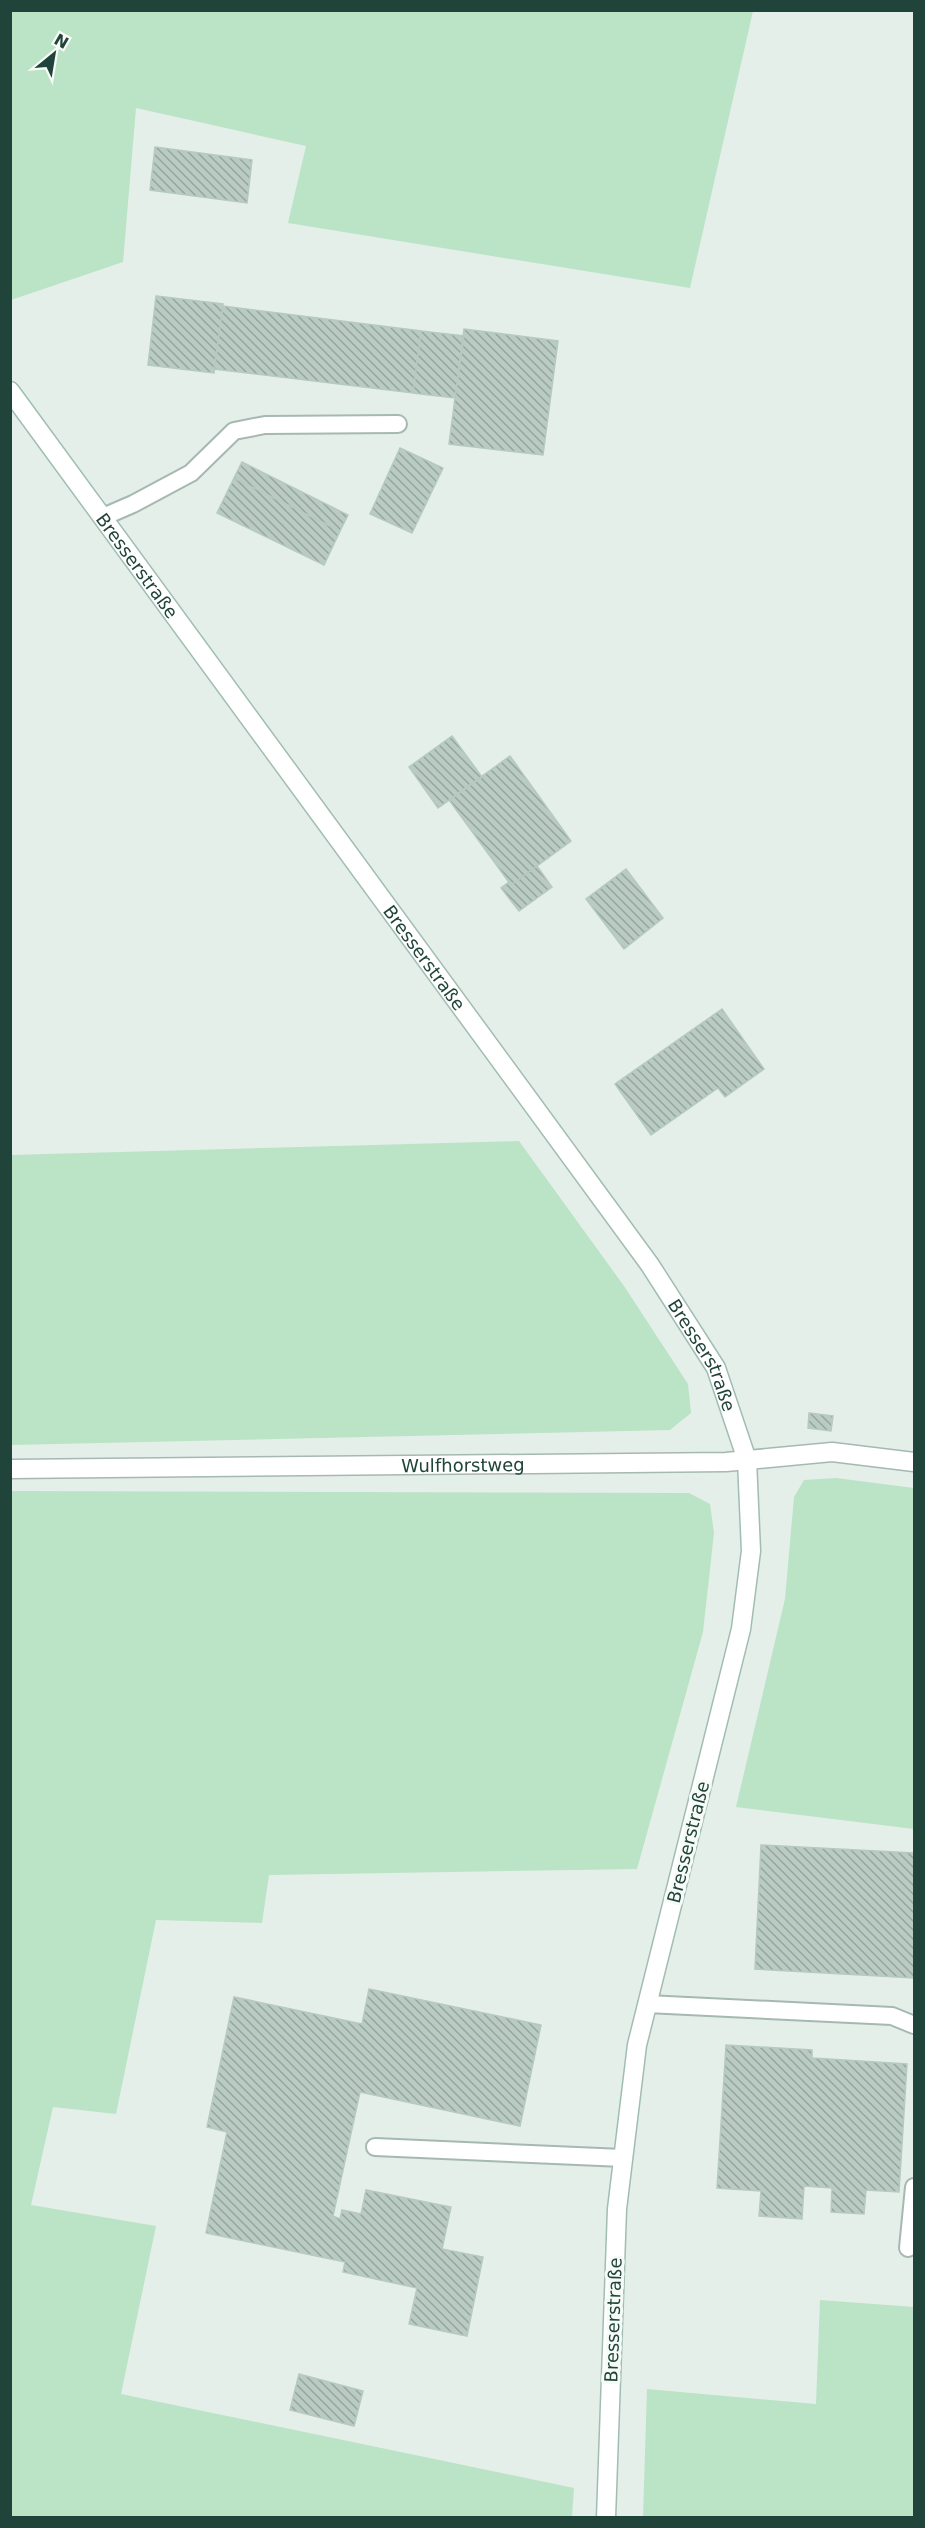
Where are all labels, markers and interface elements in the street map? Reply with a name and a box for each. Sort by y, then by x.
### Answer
north arrow [24,24,84,84]
text: N [51,30,72,53]
street label: Bresserstraße [92,509,183,622]
street label: Bresserstraße [379,901,470,1014]
street label: Bresserstraße [664,1295,740,1414]
street label: Wulfhorstweg [401,1453,525,1476]
street label: Bresserstraße [663,1779,713,1905]
street label: Bresserstraße [600,2257,626,2383]

